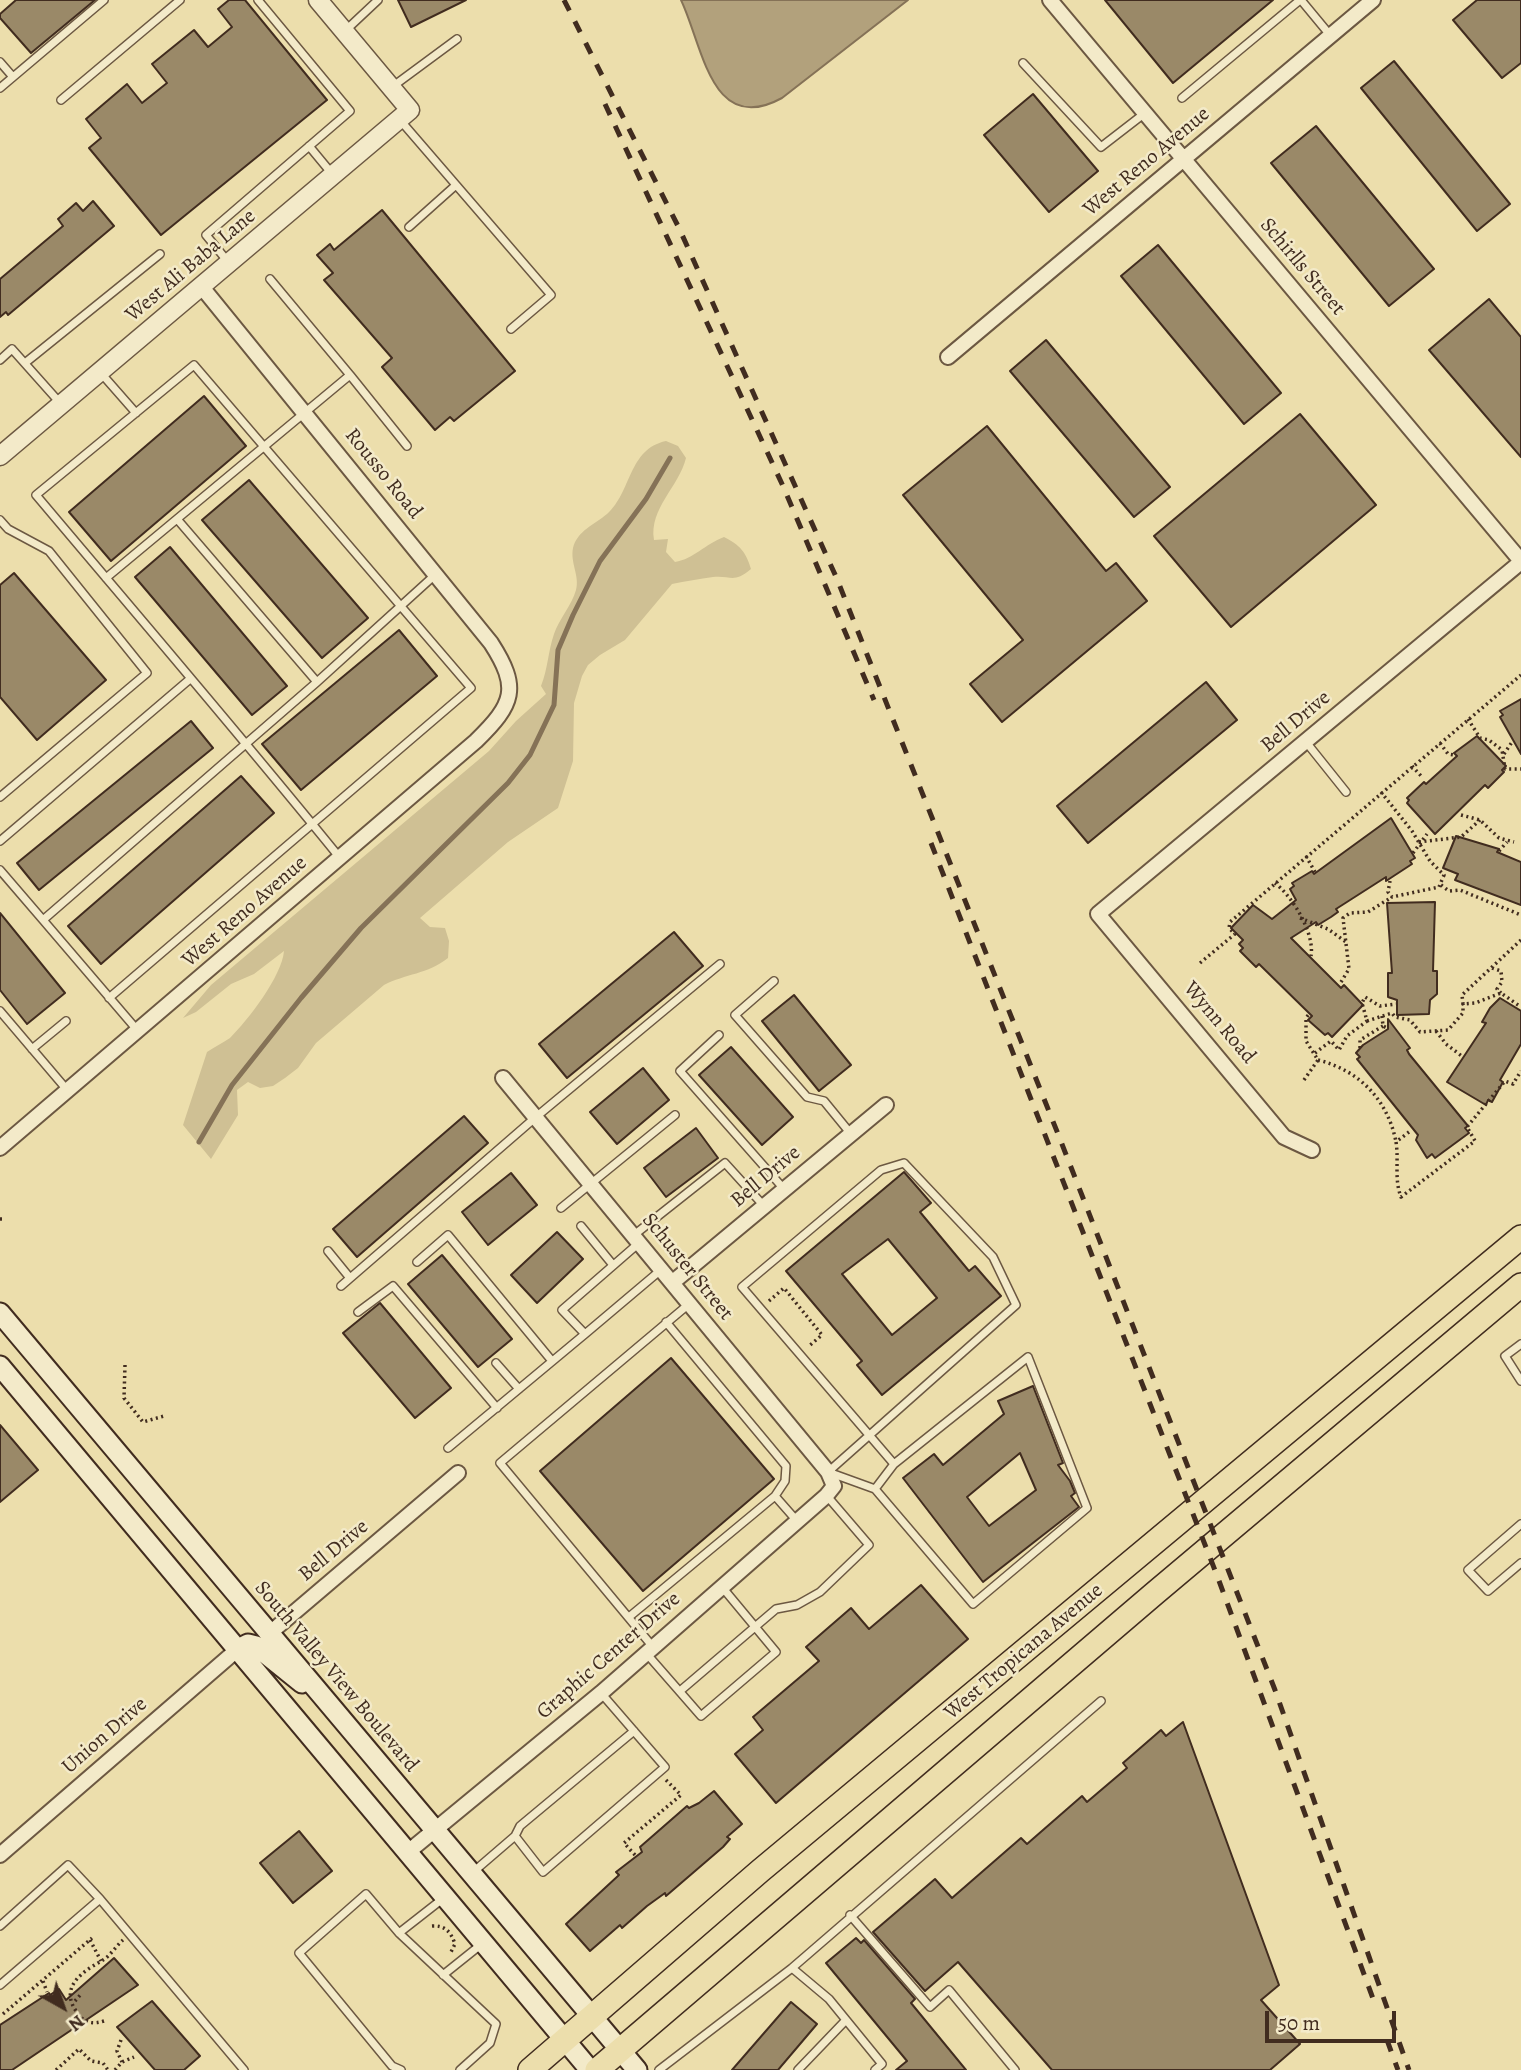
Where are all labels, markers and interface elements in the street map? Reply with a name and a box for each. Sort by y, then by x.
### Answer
street label: West Reno Avenue [1079,102,1215,222]
street label: West Ali Baba Lane [121,204,261,328]
street label: Schirlls Street [1254,213,1350,321]
street label: Rousso Road [339,424,427,524]
street label: Bell Drive [1256,686,1336,758]
street label: West Reno Avenue [177,851,313,973]
street label: Wynn Road [1177,977,1261,1069]
street label: Bell Drive [726,1141,806,1213]
street label: Schuster Street [636,1208,738,1326]
street label: Bell Drive [294,1515,374,1587]
street label: South Valley View Boulevard [249,1576,423,1778]
street label: West Tropicana Avenue [939,1578,1109,1726]
street label: Graphic Center Drive [532,1587,686,1725]
street label: Union Drive [57,1692,153,1780]
north arrow [28,1972,98,2042]
scale bar [1269,1996,1400,2040]
text: N [63,2009,90,2037]
text: 50 m [1278,2009,1320,2037]

